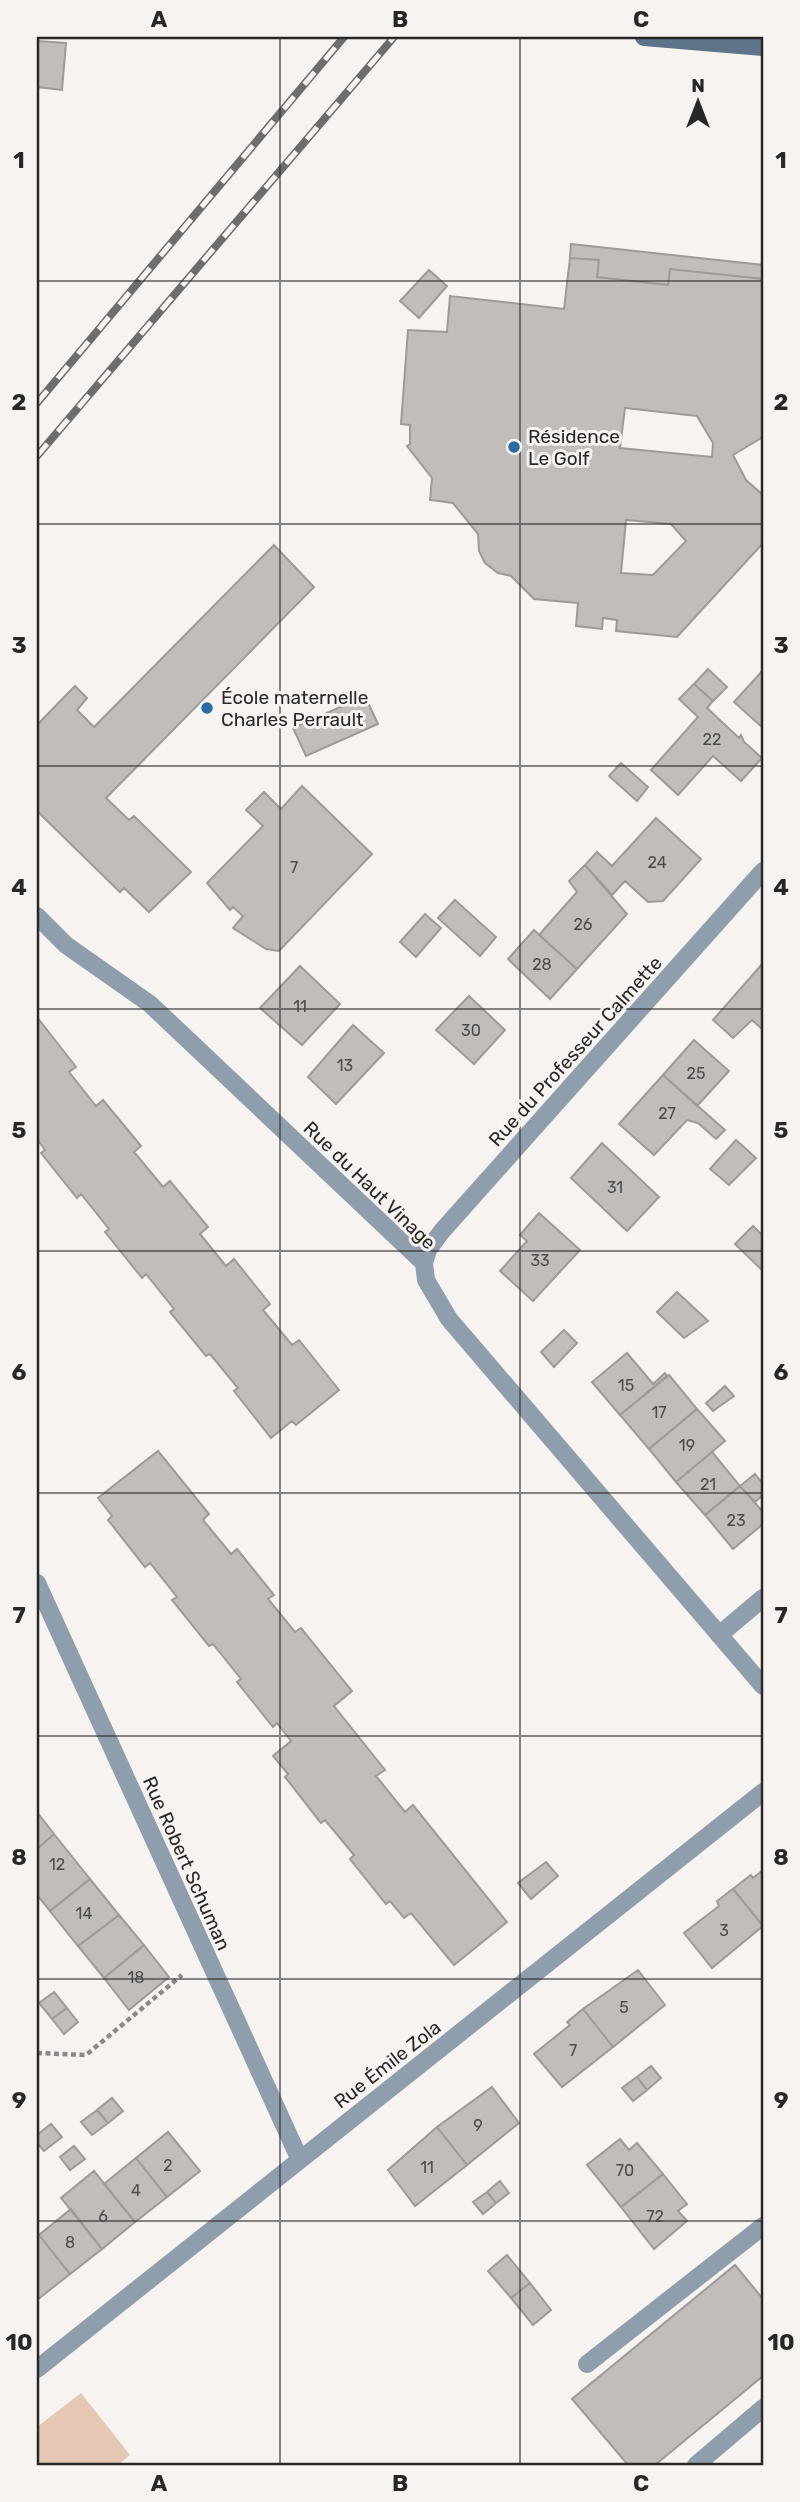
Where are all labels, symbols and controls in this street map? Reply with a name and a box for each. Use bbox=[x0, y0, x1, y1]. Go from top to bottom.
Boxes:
text: A bbox=[151, 5, 168, 33]
text: B bbox=[392, 5, 408, 33]
text: C bbox=[633, 5, 649, 33]
north arrow bbox=[664, 66, 734, 136]
text: N bbox=[691, 74, 705, 97]
text: 1 bbox=[13, 146, 25, 174]
text: 1 bbox=[775, 146, 787, 174]
text: 2 bbox=[12, 388, 26, 416]
text: 2 bbox=[774, 388, 788, 416]
place label: Résidence Le Golf bbox=[528, 425, 620, 470]
marker: Résidence Le Golf bbox=[506, 439, 522, 455]
text: 3 bbox=[11, 631, 27, 659]
text: 3 bbox=[773, 631, 789, 659]
place label: École maternelle Charles Perrault bbox=[221, 686, 368, 731]
marker: École maternelle Charles Perrault bbox=[199, 700, 215, 716]
house number: 22 bbox=[703, 730, 721, 749]
house number: 24 bbox=[647, 853, 667, 872]
house number: 7 bbox=[290, 858, 298, 877]
text: 4 bbox=[11, 873, 27, 901]
text: 4 bbox=[773, 873, 789, 901]
house number: 26 bbox=[573, 915, 593, 934]
street label: Rue du Professeur Calmette bbox=[484, 951, 667, 1151]
house number: 28 bbox=[532, 955, 552, 974]
house number: 11 bbox=[293, 997, 307, 1016]
house number: 30 bbox=[461, 1021, 481, 1040]
house number: 13 bbox=[337, 1056, 353, 1075]
house number: 25 bbox=[687, 1064, 705, 1083]
house number: 27 bbox=[658, 1104, 676, 1123]
text: 5 bbox=[12, 1116, 27, 1144]
street label: Rue du Haut Vinage bbox=[299, 1116, 440, 1254]
text: 5 bbox=[774, 1116, 789, 1144]
house number: 31 bbox=[607, 1178, 623, 1197]
house number: 33 bbox=[530, 1251, 550, 1270]
text: 6 bbox=[12, 1358, 27, 1386]
text: 6 bbox=[774, 1358, 789, 1386]
house number: 15 bbox=[618, 1376, 634, 1395]
house number: 17 bbox=[651, 1403, 667, 1422]
house number: 19 bbox=[679, 1436, 695, 1455]
house number: 21 bbox=[700, 1475, 716, 1494]
house number: 23 bbox=[726, 1511, 746, 1530]
text: 7 bbox=[12, 1601, 26, 1629]
text: 7 bbox=[774, 1601, 788, 1629]
street label: Rue Robert Schuman bbox=[138, 1773, 235, 1954]
text: 8 bbox=[11, 1843, 27, 1871]
text: 8 bbox=[773, 1843, 789, 1871]
house number: 12 bbox=[49, 1855, 65, 1874]
house number: 14 bbox=[76, 1904, 92, 1923]
house number: 3 bbox=[719, 1921, 729, 1940]
house number: 18 bbox=[127, 1968, 145, 1987]
house number: 5 bbox=[619, 1998, 629, 2017]
street label: Rue Émile Zola bbox=[329, 2016, 445, 2113]
house number: 7 bbox=[569, 2041, 577, 2060]
text: 9 bbox=[12, 2086, 26, 2114]
text: 9 bbox=[774, 2086, 788, 2114]
house number: 9 bbox=[473, 2116, 483, 2135]
house number: 2 bbox=[163, 2156, 173, 2175]
house number: 11 bbox=[420, 2158, 434, 2177]
house number: 70 bbox=[616, 2161, 634, 2180]
house number: 4 bbox=[131, 2181, 141, 2200]
house number: 6 bbox=[98, 2207, 108, 2226]
house number: 72 bbox=[646, 2207, 664, 2226]
house number: 8 bbox=[65, 2233, 75, 2252]
text: 10 bbox=[5, 2328, 33, 2356]
text: 10 bbox=[767, 2328, 795, 2356]
text: A bbox=[151, 2469, 168, 2497]
text: B bbox=[392, 2469, 408, 2497]
text: C bbox=[633, 2469, 649, 2497]

